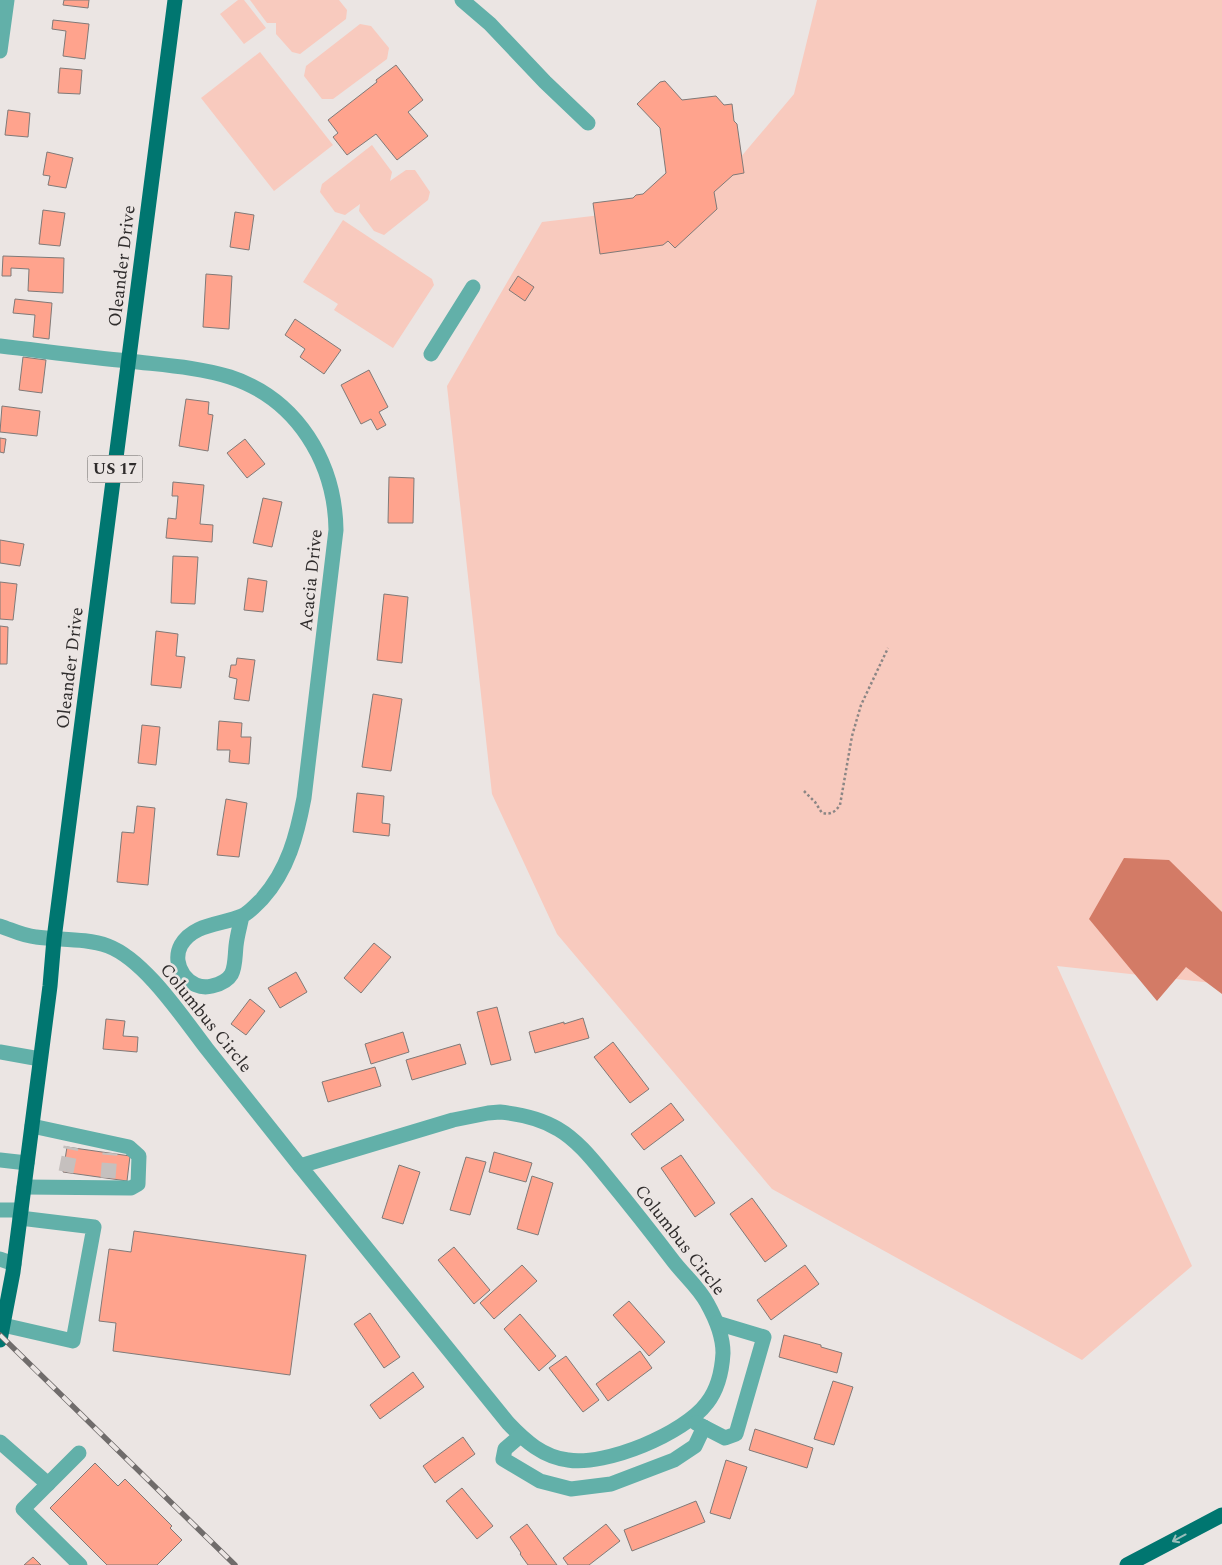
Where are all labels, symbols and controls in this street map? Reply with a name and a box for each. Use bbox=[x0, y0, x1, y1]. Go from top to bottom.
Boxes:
street label: Oleander Drive bbox=[101, 204, 143, 328]
road number: US 17 bbox=[88, 456, 142, 482]
street label: Acacia Drive bbox=[292, 528, 330, 632]
street label: Oleander Drive bbox=[49, 606, 91, 730]
street label: Columbus Circle bbox=[153, 957, 259, 1079]
street label: Columbus Circle bbox=[628, 1179, 732, 1301]
one-way arrow bbox=[1172, 1534, 1187, 1543]

